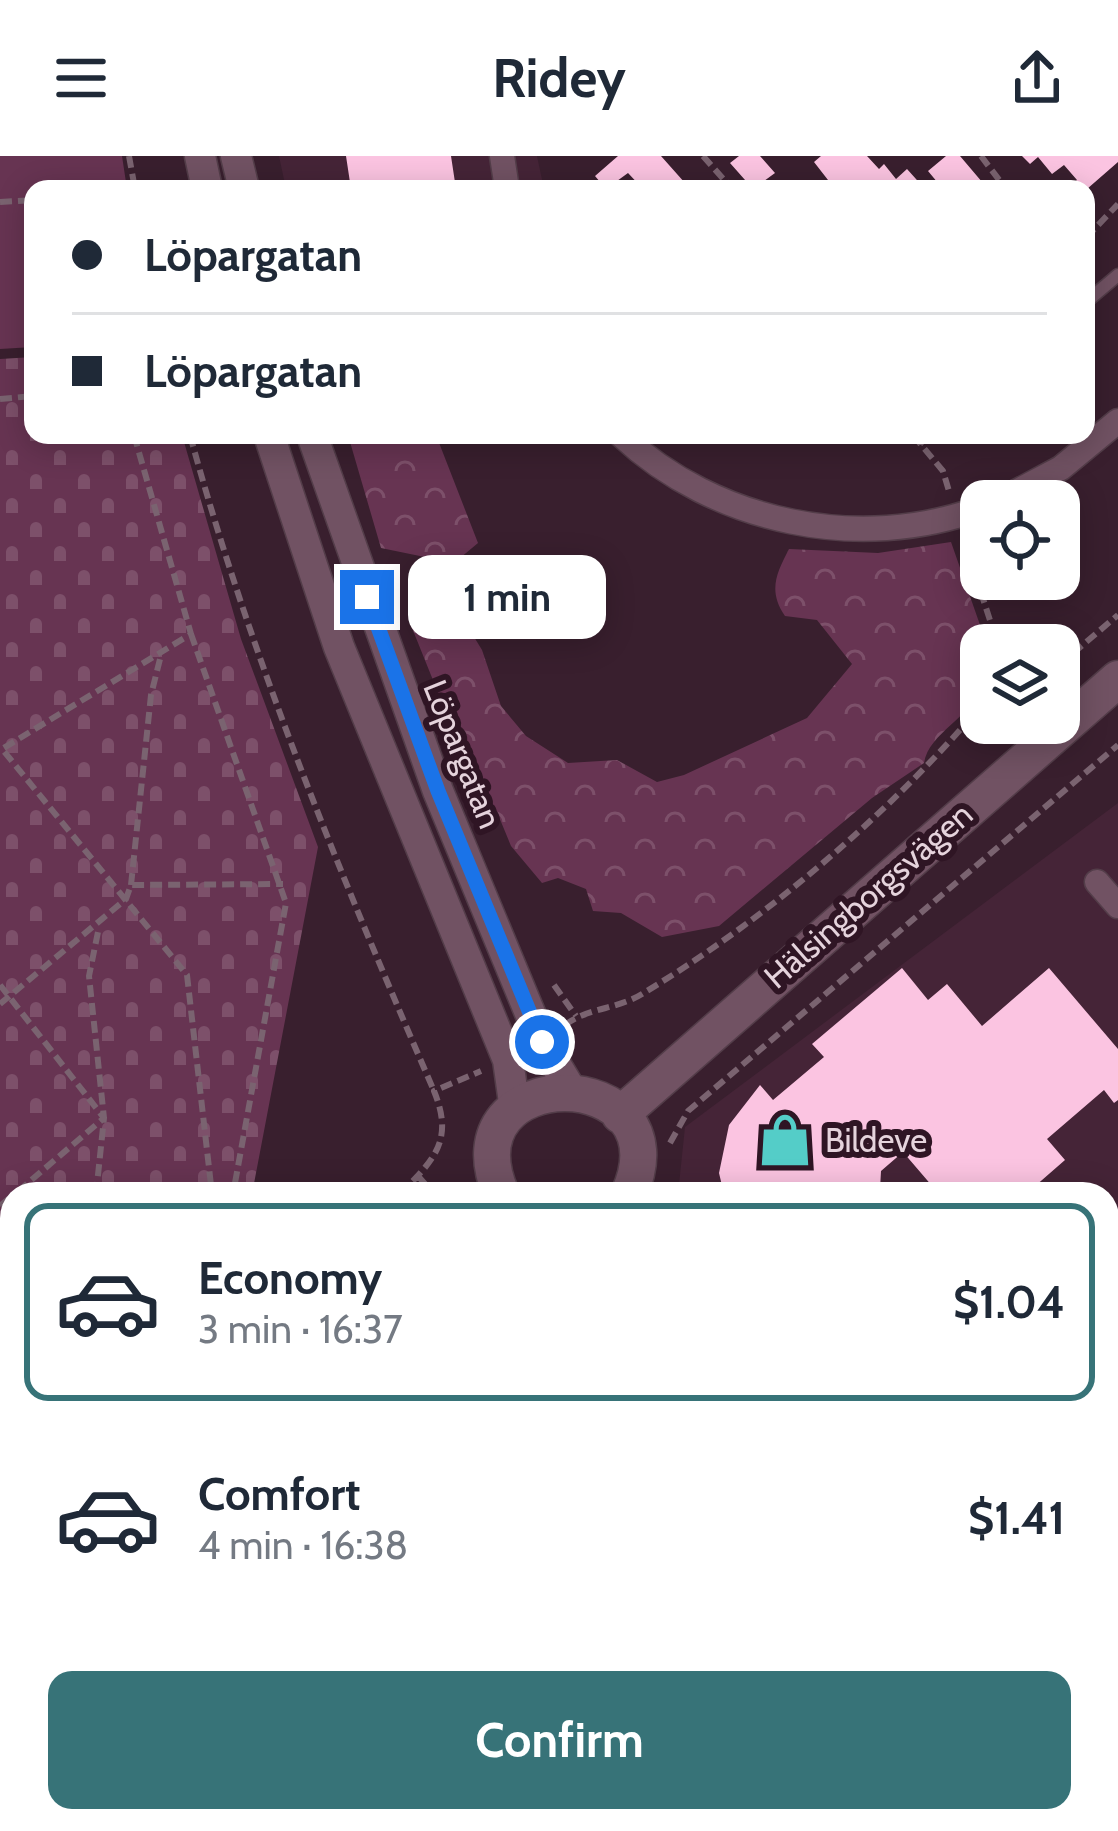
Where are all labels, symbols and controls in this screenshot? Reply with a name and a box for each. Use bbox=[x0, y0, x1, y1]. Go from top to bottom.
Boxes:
icon: menu bbox=[48, 45, 114, 111]
text: Ridey bbox=[492, 45, 626, 111]
icon: share bbox=[1004, 45, 1070, 111]
text: Löpargatan bbox=[144, 228, 362, 282]
text: Löpargatan bbox=[144, 344, 362, 398]
map controls bbox=[960, 480, 1080, 744]
button: locate bbox=[960, 480, 1080, 600]
callout: 1 min bbox=[409, 555, 607, 639]
route end bbox=[340, 570, 394, 624]
text: 1 min bbox=[463, 573, 551, 621]
button: layers bbox=[960, 624, 1080, 744]
street label: Löpargatan bbox=[415, 674, 511, 834]
street label: Hälsingborgsvägen bbox=[756, 794, 980, 996]
route start bbox=[515, 1015, 569, 1069]
shop icon: Bildeve bbox=[756, 1111, 814, 1169]
place label: Bildeve bbox=[825, 1120, 927, 1160]
icon: car bbox=[54, 1248, 162, 1356]
text: Economy bbox=[198, 1251, 382, 1305]
text: $1.04 bbox=[953, 1275, 1065, 1329]
text: 3 min · 16:37 bbox=[198, 1305, 403, 1353]
icon: car bbox=[54, 1464, 162, 1572]
text: Comfort bbox=[198, 1467, 361, 1521]
text: $1.41 bbox=[968, 1491, 1065, 1545]
text: 4 min · 16:38 bbox=[198, 1521, 408, 1569]
button: Confirm bbox=[48, 1671, 1071, 1809]

